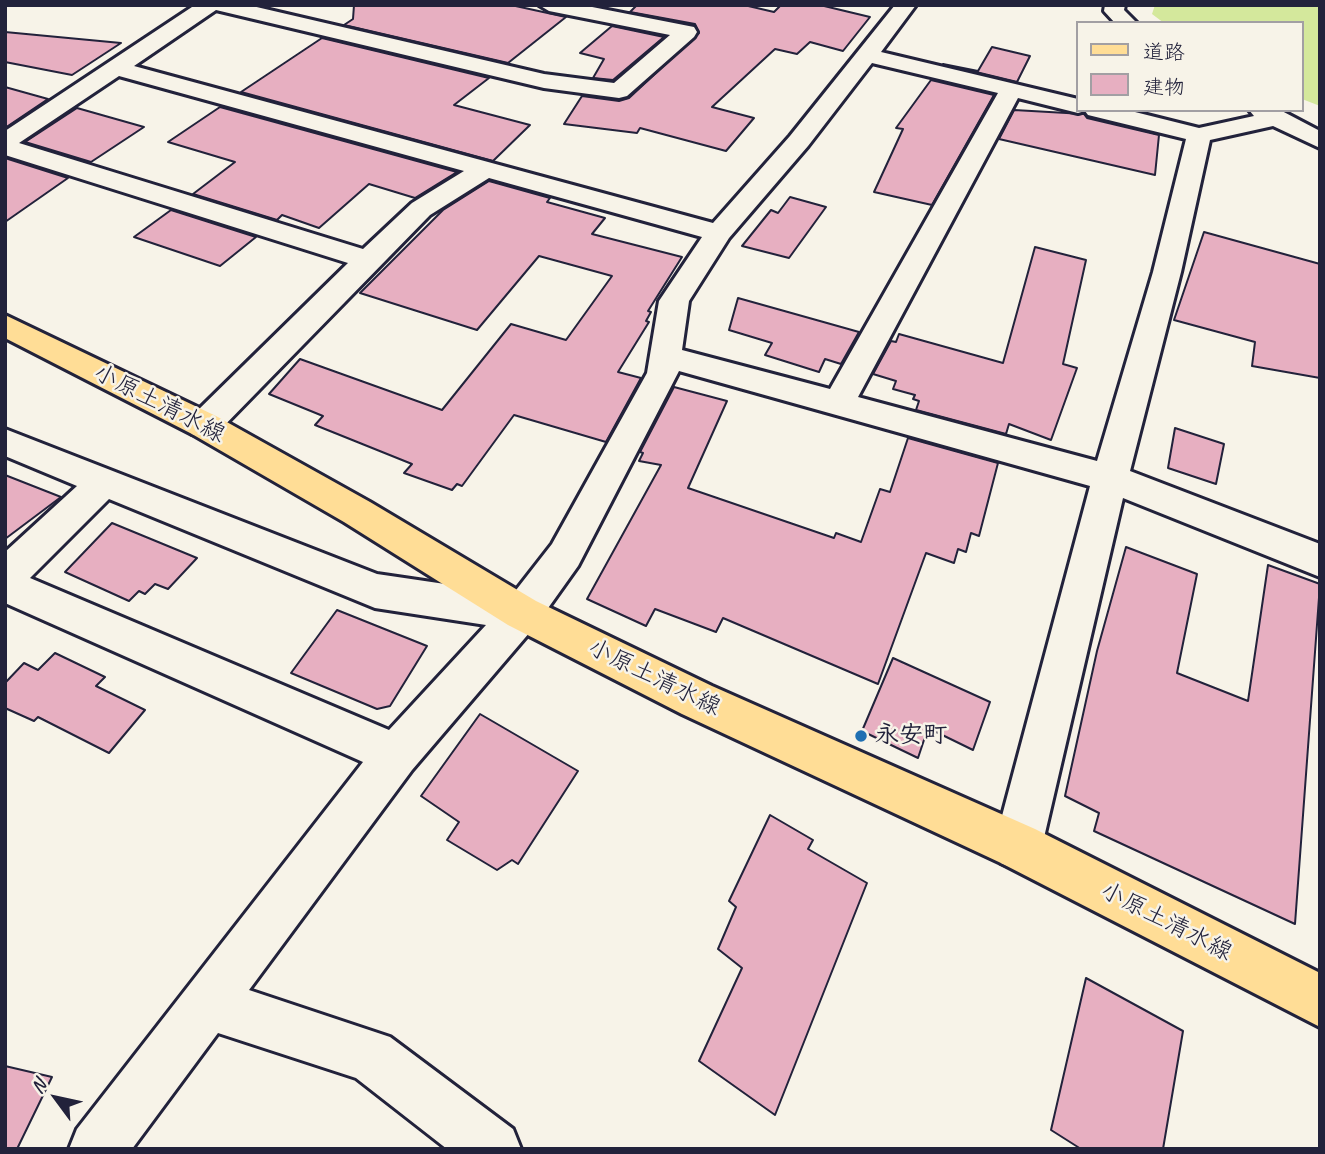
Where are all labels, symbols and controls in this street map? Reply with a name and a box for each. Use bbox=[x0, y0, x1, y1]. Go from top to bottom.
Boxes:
legend bbox=[1076, 21, 1304, 112]
text: 道路 bbox=[1143, 39, 1185, 65]
text: 建物 bbox=[1143, 74, 1185, 100]
street label: 小原土清水線 bbox=[88, 358, 230, 450]
street label: 小原土清水線 bbox=[583, 633, 725, 723]
place label: 永安町 bbox=[875, 722, 947, 750]
marker: 永安町 bbox=[853, 728, 869, 744]
street label: 小原土清水線 bbox=[1095, 876, 1237, 968]
north arrow bbox=[21, 1063, 91, 1133]
text: N bbox=[25, 1075, 52, 1098]

